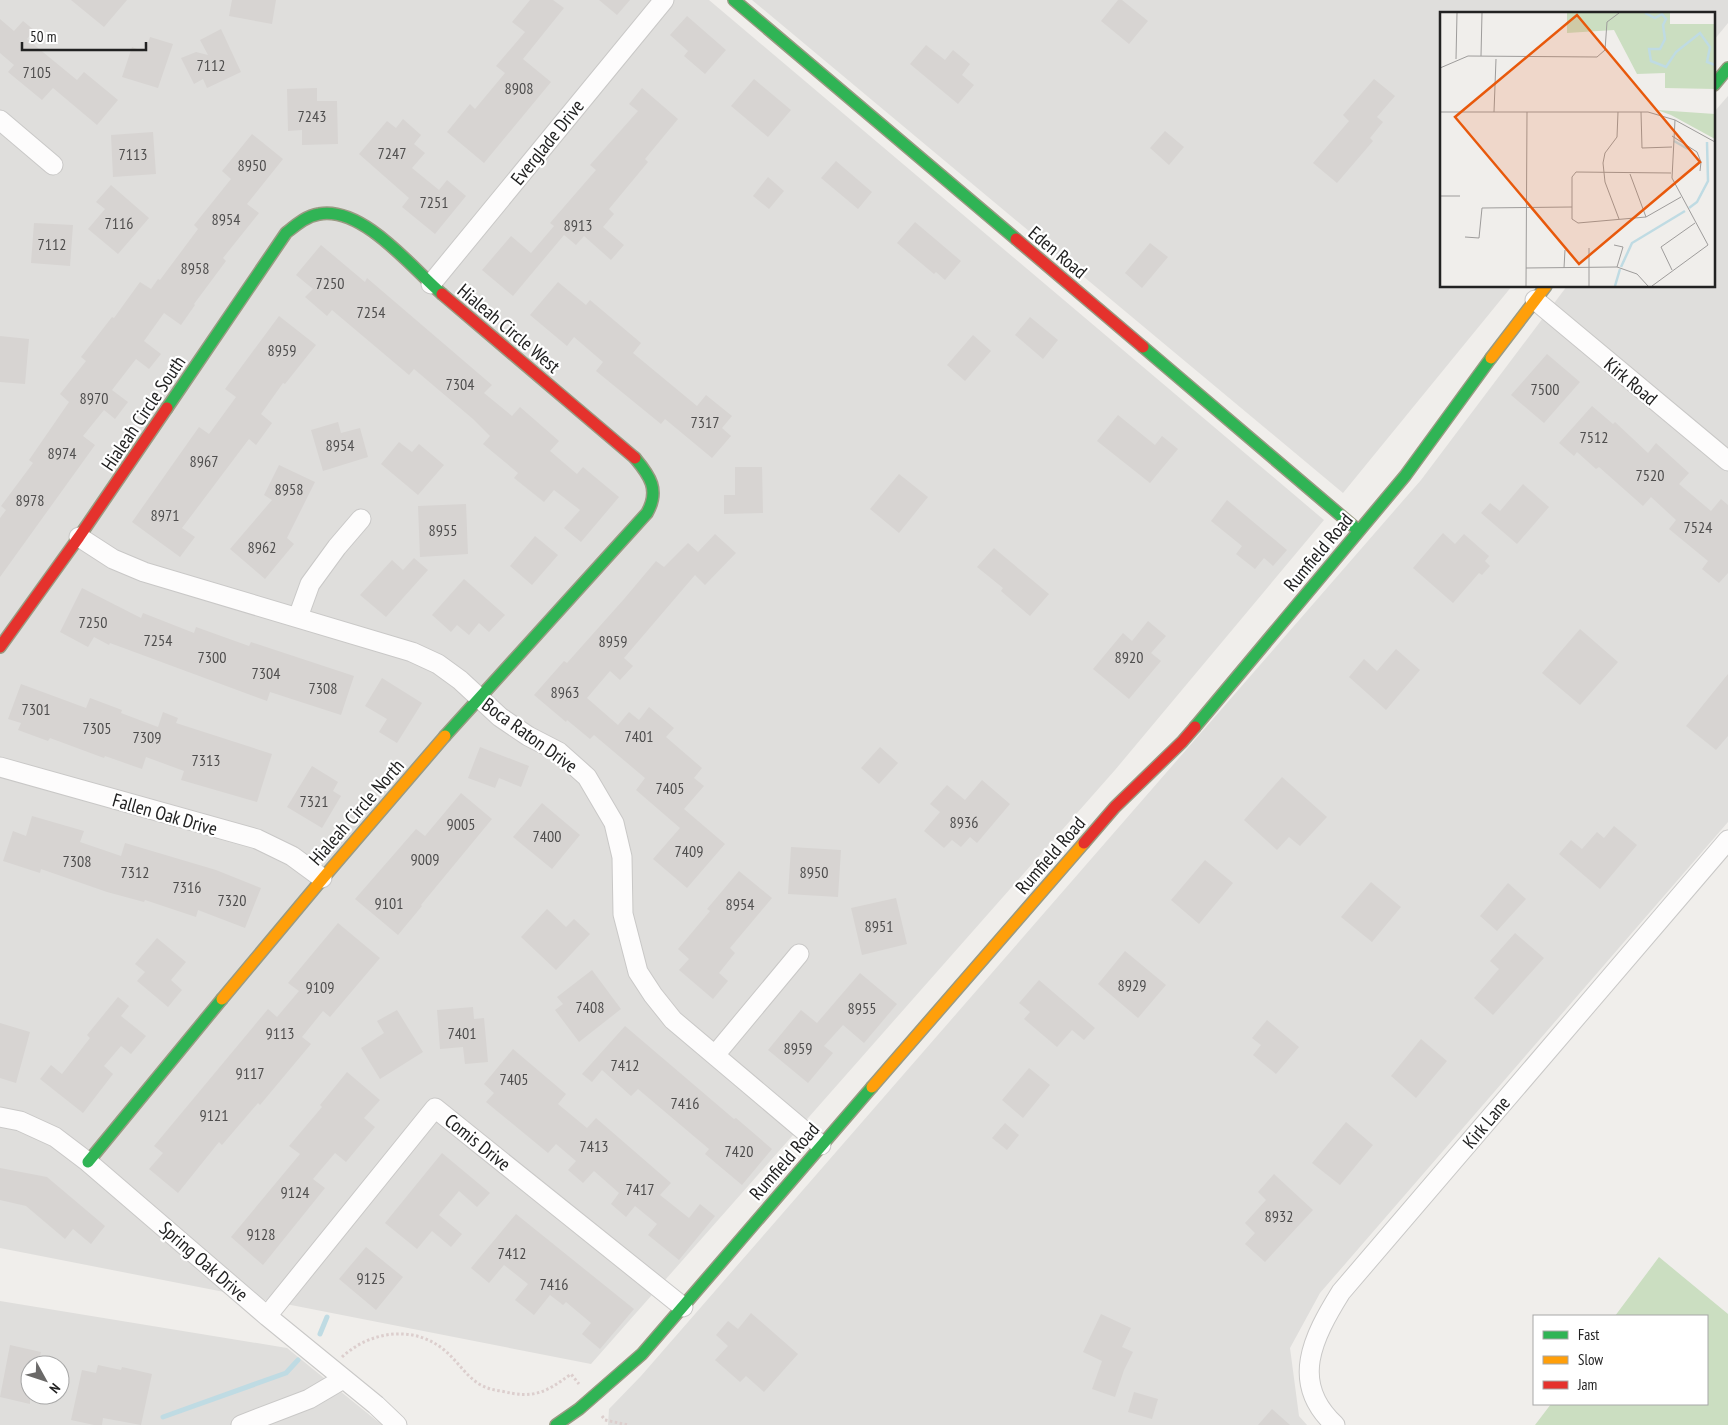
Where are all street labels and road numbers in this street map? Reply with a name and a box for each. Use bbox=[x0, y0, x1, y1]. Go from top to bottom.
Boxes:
street label: Everglade Drive bbox=[505, 94, 589, 190]
street label: Eden Road bbox=[1024, 221, 1092, 283]
street label: Hialeah Circle West bbox=[453, 278, 566, 378]
street label: Hialeah Circle South bbox=[96, 351, 190, 475]
street label: Kirk Road bbox=[1600, 352, 1662, 410]
street label: Rumfield Road bbox=[1278, 508, 1358, 596]
street label: Boca Raton Drive bbox=[477, 692, 583, 778]
street label: Hialeah Circle North bbox=[303, 754, 409, 870]
street label: Fallen Oak Drive bbox=[110, 788, 220, 840]
street label: Rumfield Road bbox=[1010, 811, 1090, 899]
street label: Kirk Lane bbox=[1457, 1091, 1515, 1153]
street label: Comis Drive bbox=[440, 1108, 516, 1176]
street label: Rumfield Road bbox=[744, 1117, 824, 1205]
street label: Spring Oak Drive bbox=[155, 1216, 253, 1306]

